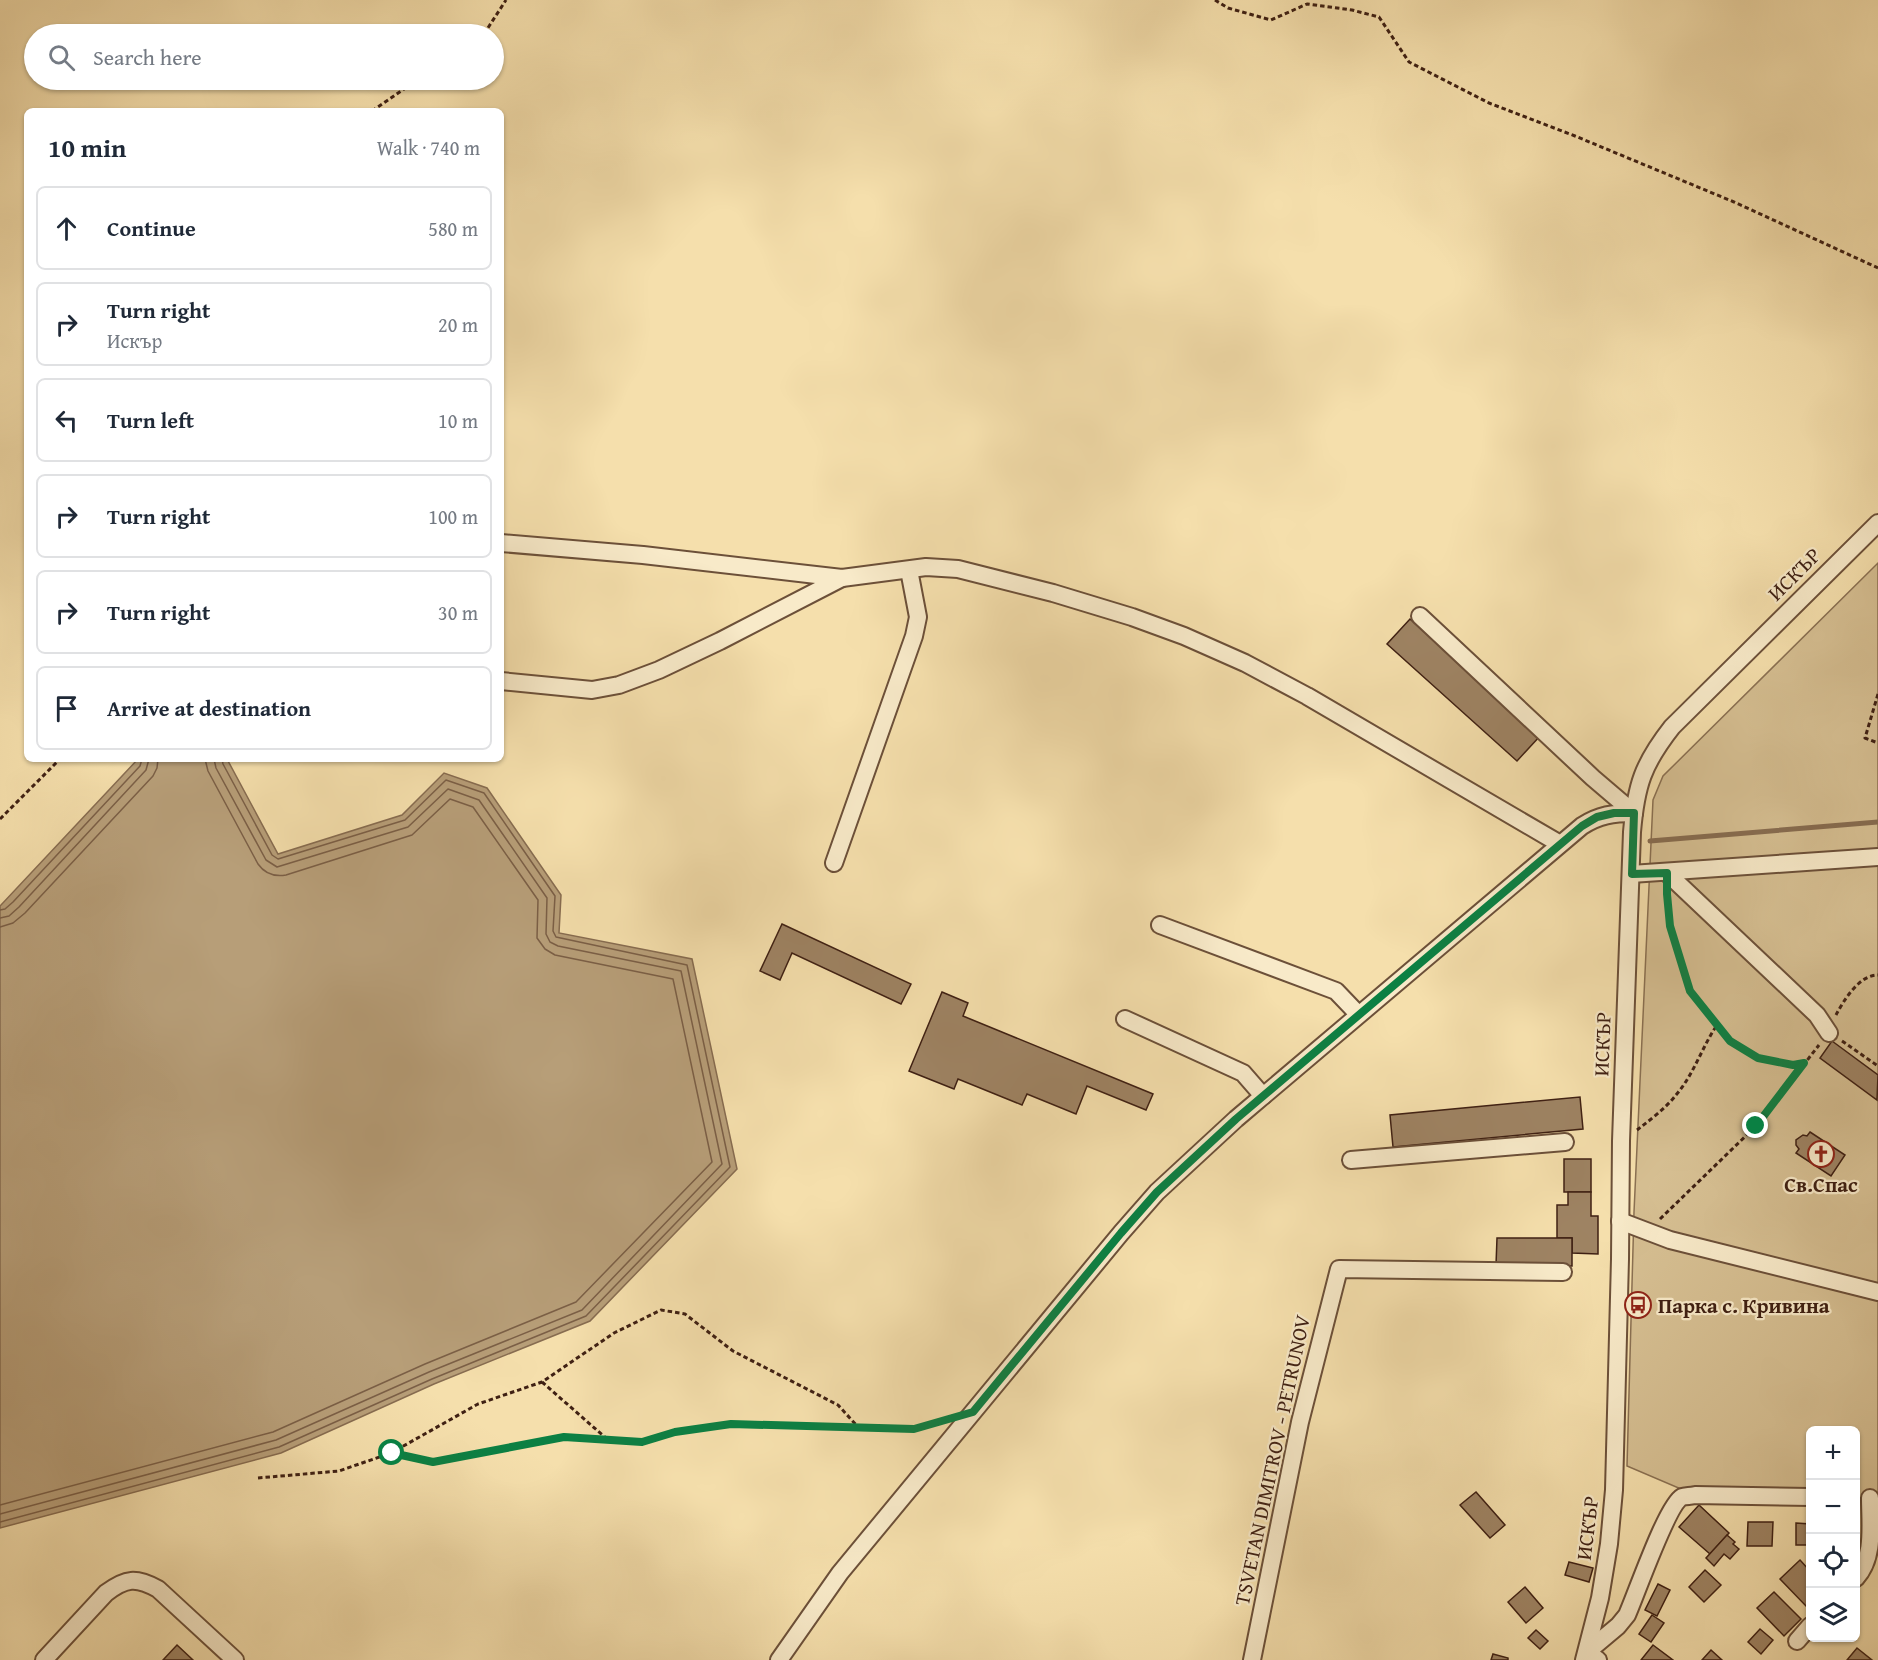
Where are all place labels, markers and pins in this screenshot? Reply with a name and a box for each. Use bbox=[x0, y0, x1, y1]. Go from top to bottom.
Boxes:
church icon: Св.Спас bbox=[1806, 1139, 1836, 1169]
place label: Св.Спас bbox=[1784, 1169, 1858, 1200]
bus stop icon: Парка с. Кривина bbox=[1623, 1290, 1653, 1320]
place label: Парка с. Кривина bbox=[1658, 1290, 1830, 1321]

